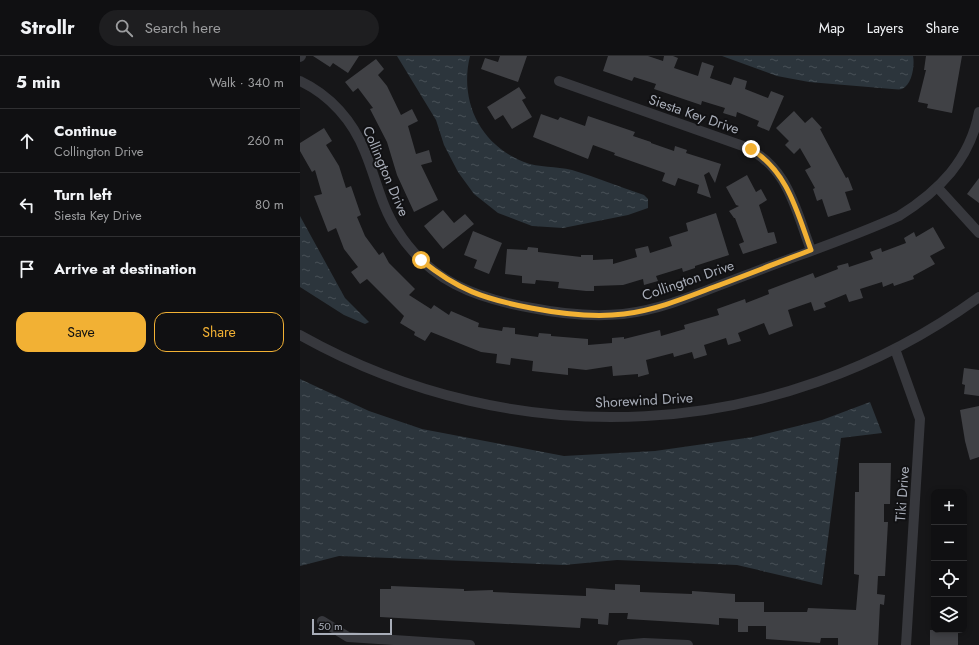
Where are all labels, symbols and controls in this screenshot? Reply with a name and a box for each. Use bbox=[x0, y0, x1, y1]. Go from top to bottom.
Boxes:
search box bbox=[99, 10, 379, 46]
text: Strollr bbox=[20, 14, 75, 41]
icon: search bbox=[113, 17, 135, 39]
text: Search here bbox=[145, 17, 221, 39]
text: Map bbox=[819, 18, 845, 38]
text: Layers bbox=[867, 18, 903, 38]
text: Share bbox=[925, 18, 959, 38]
text: 5 min bbox=[16, 70, 60, 94]
text: Walk · 340 m bbox=[209, 73, 284, 92]
street label: Siesta Key Drive bbox=[646, 89, 742, 139]
text: Continue bbox=[54, 120, 117, 142]
street label: Collington Drive bbox=[358, 123, 414, 219]
icon: ahead bbox=[16, 130, 38, 152]
text: 260 m bbox=[247, 131, 284, 150]
route end bbox=[742, 140, 760, 158]
text: Collington Drive bbox=[54, 142, 143, 161]
text: Turn left bbox=[54, 184, 112, 206]
icon: left bbox=[16, 194, 38, 216]
text: 80 m bbox=[255, 195, 284, 214]
text: Siesta Key Drive bbox=[54, 206, 142, 225]
route start bbox=[412, 251, 430, 269]
street label: Collington Drive bbox=[639, 255, 737, 305]
icon: arrive bbox=[16, 258, 38, 280]
text: Arrive at destination bbox=[54, 258, 196, 280]
button: Save bbox=[16, 312, 146, 352]
button: Share bbox=[154, 312, 284, 352]
street label: Shorewind Drive bbox=[595, 387, 693, 413]
street label: Tiki Drive bbox=[890, 466, 914, 522]
map controls bbox=[931, 489, 967, 633]
button: + bbox=[931, 489, 967, 525]
button: − bbox=[931, 525, 967, 561]
button: locate bbox=[931, 561, 967, 597]
button: layers bbox=[931, 597, 967, 633]
scale bar bbox=[312, 617, 392, 636]
text: 50 m bbox=[318, 618, 343, 634]

